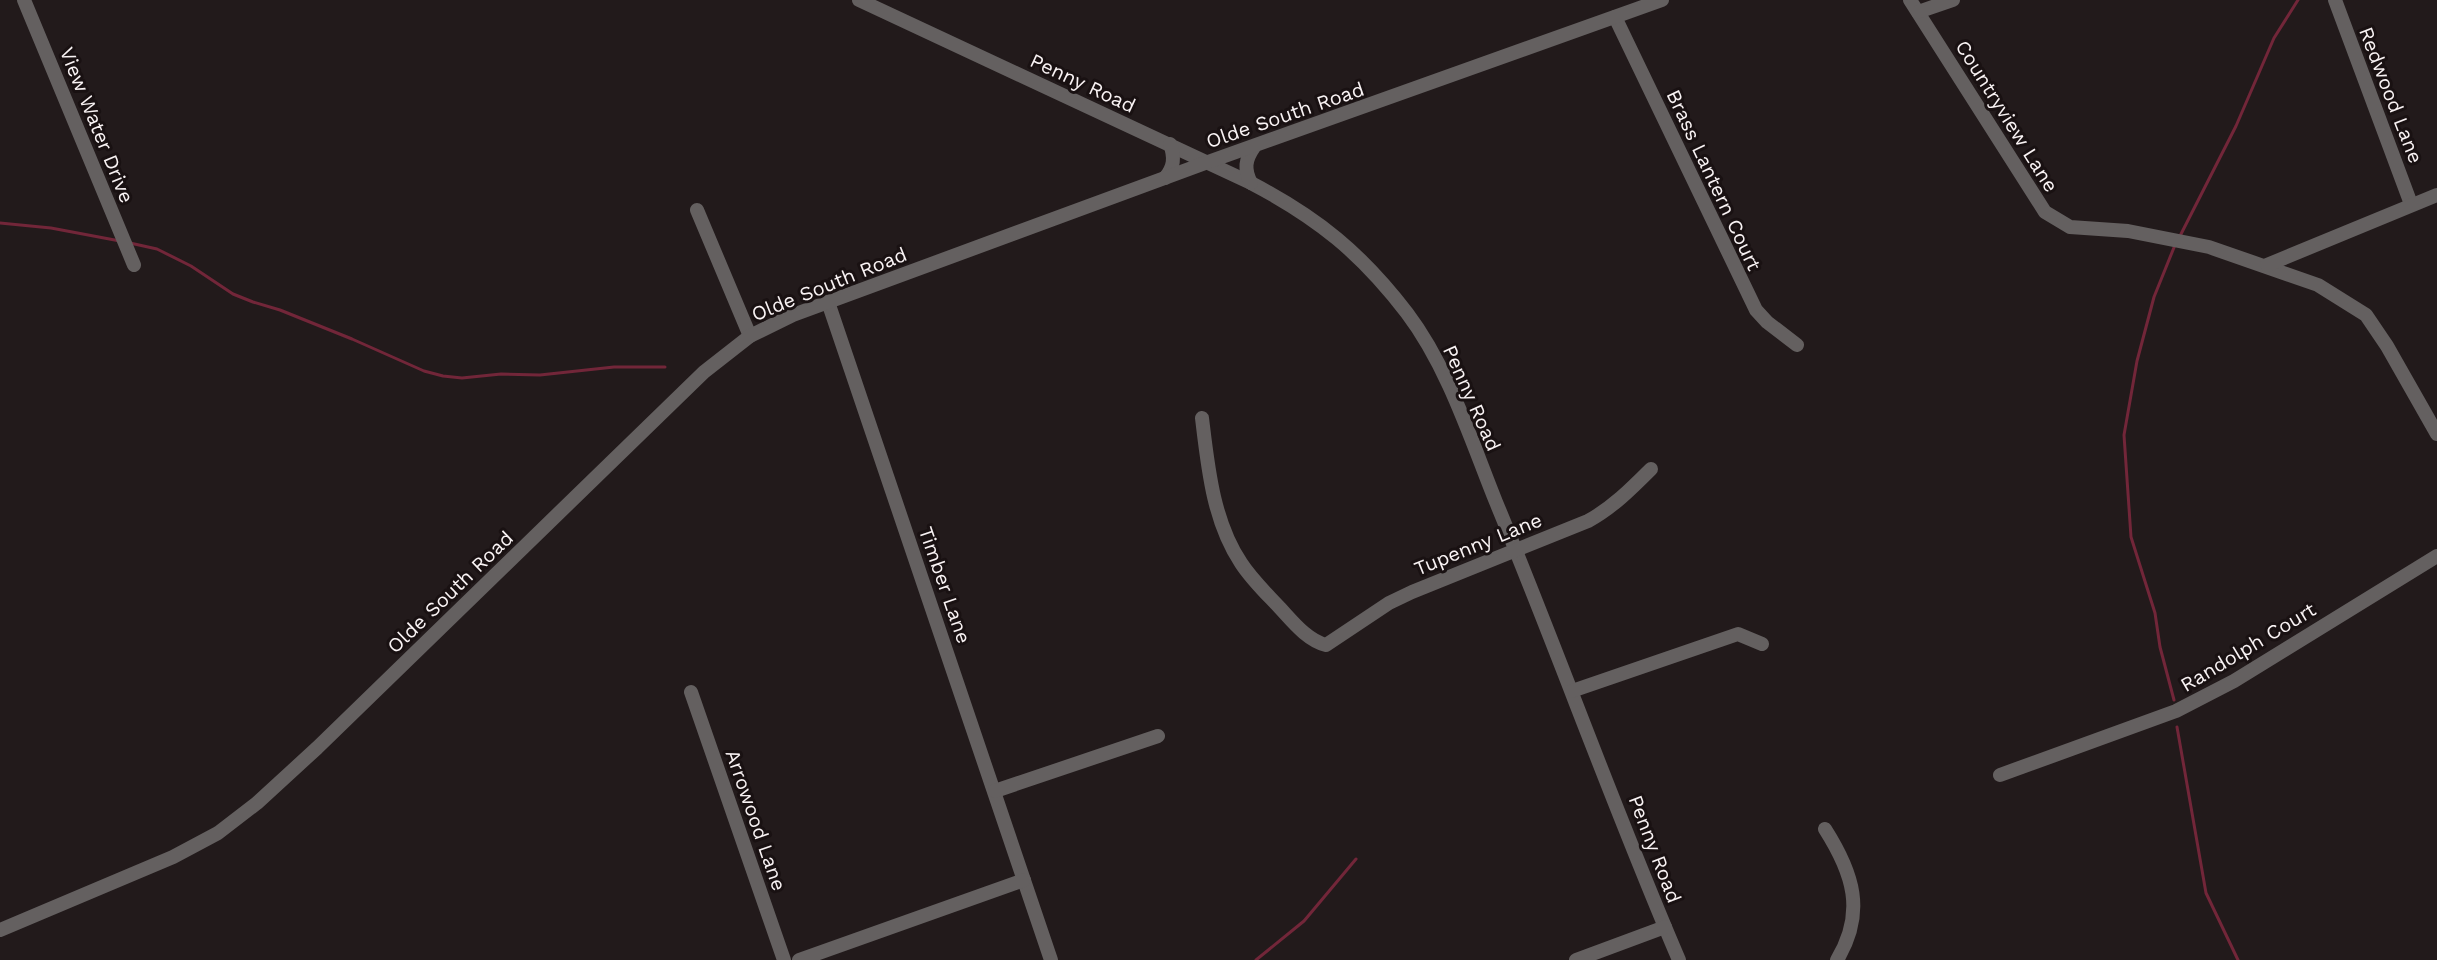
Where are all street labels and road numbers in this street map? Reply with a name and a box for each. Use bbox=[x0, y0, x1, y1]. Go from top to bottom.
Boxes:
street label: Redwood Lane bbox=[2354, 23, 2428, 167]
street label: Countryview Lane bbox=[1951, 36, 2063, 196]
street label: View Water Drive bbox=[55, 44, 139, 206]
street label: Penny Road bbox=[1026, 48, 1140, 118]
street label: Olde South Road bbox=[1203, 77, 1367, 153]
street label: Brass Lantern Court bbox=[1662, 86, 1767, 275]
street label: Olde South Road bbox=[748, 242, 910, 326]
street label: Penny Road bbox=[1438, 341, 1506, 455]
street label: Tupenny Lane bbox=[1411, 507, 1545, 581]
street label: Timber Lane bbox=[914, 523, 976, 647]
street label: Olde South Road bbox=[382, 526, 518, 658]
street label: Randolph Court bbox=[2176, 597, 2320, 697]
street label: Arrowood Lane bbox=[721, 746, 791, 894]
street label: Penny Road bbox=[1623, 792, 1687, 906]

